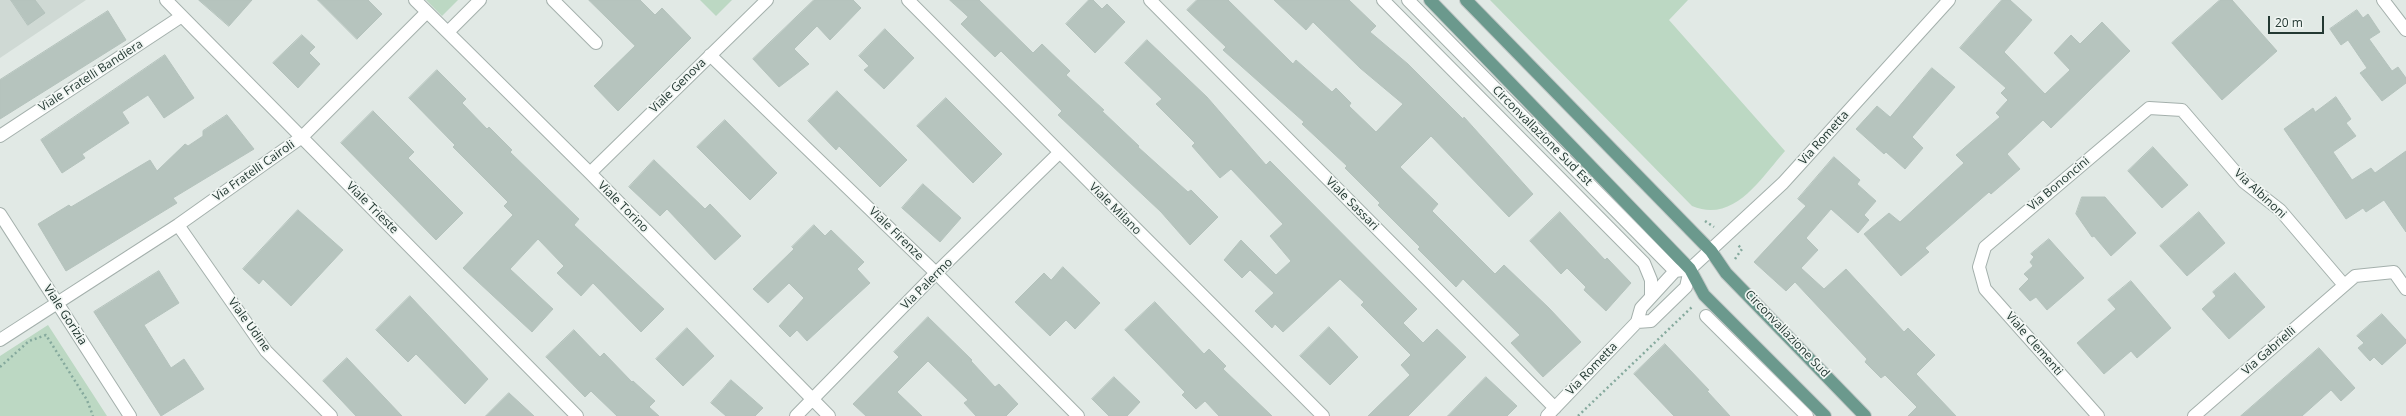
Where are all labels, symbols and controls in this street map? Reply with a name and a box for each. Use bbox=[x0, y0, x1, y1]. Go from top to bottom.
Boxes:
scale bar bbox=[2270, 8, 2326, 34]
text: 20 m bbox=[2275, 14, 2303, 31]
street label: Viale Fratelli Bandiera bbox=[36, 37, 146, 115]
street label: Viale Genova bbox=[647, 56, 709, 116]
street label: Circonvallazione Sud Est bbox=[1489, 83, 1595, 189]
street label: Via Rometta bbox=[1796, 108, 1852, 168]
street label: Via Fratelli Cairoli bbox=[210, 137, 298, 205]
street label: Via Bononcini bbox=[2025, 154, 2093, 214]
street label: Via Albinoni bbox=[2231, 166, 2289, 222]
street label: Viale Sassari bbox=[1323, 175, 1381, 233]
street label: Viale Trieste bbox=[343, 179, 401, 237]
street label: Viale Torino bbox=[595, 179, 651, 235]
street label: Viale Milano bbox=[1086, 180, 1144, 238]
street label: Viale Firenze bbox=[866, 204, 926, 264]
street label: Via Palermo bbox=[898, 255, 956, 313]
street label: Viale Gorizia bbox=[40, 282, 90, 348]
street label: Circonvallazione Sud bbox=[1742, 287, 1832, 381]
street label: Viale Udine bbox=[225, 295, 273, 355]
street label: Viale Clementi bbox=[2002, 309, 2066, 379]
street label: Via Gabrielli bbox=[2239, 324, 2299, 378]
street label: Via Rometta bbox=[1563, 340, 1621, 398]

